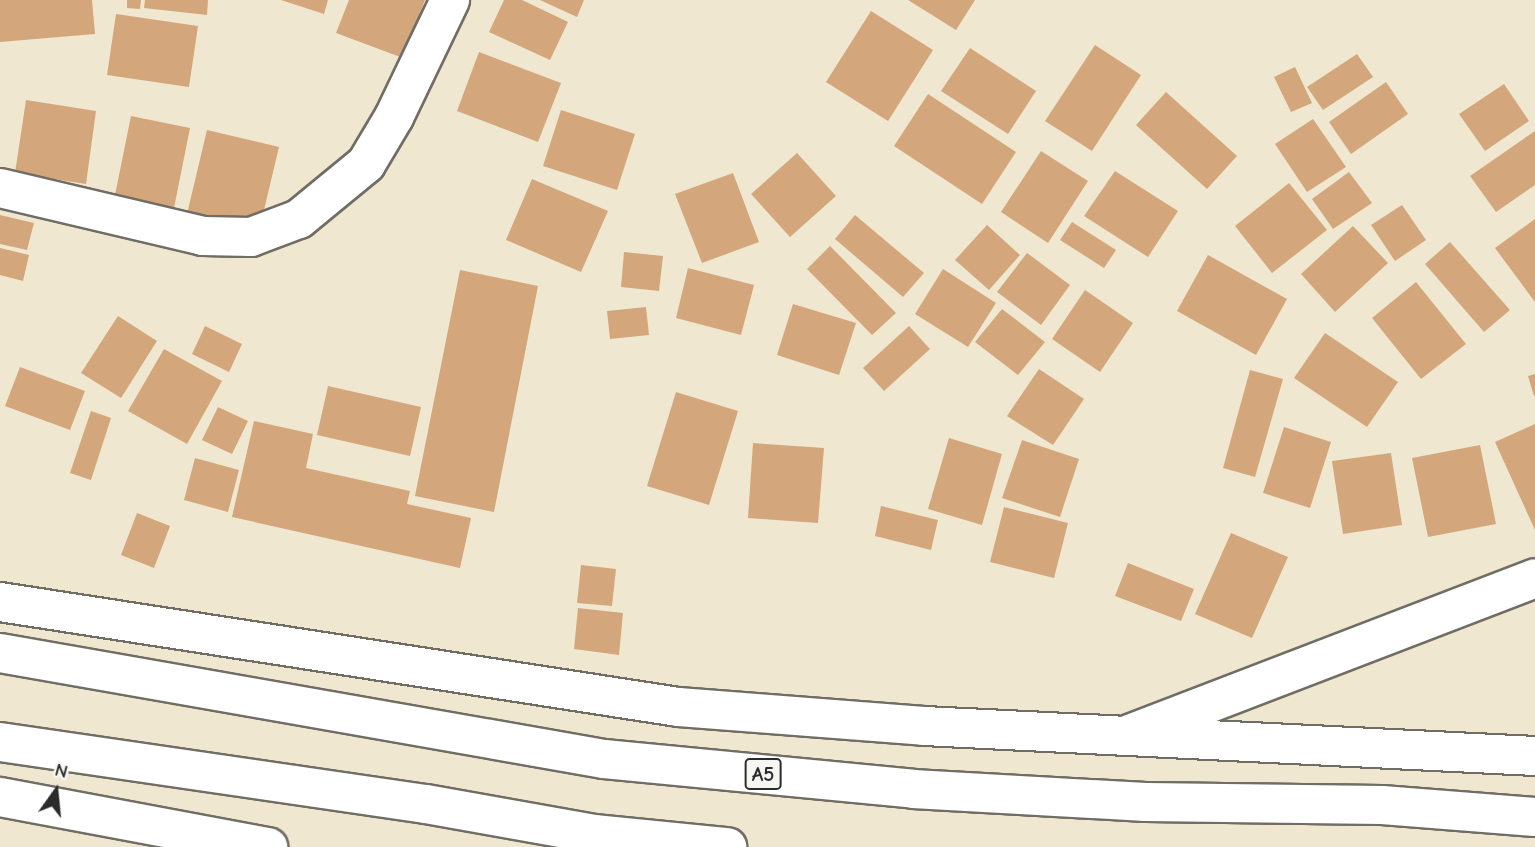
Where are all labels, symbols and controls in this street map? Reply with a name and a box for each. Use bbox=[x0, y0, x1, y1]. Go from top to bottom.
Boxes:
north arrow bbox=[21, 756, 91, 826]
road number: A5 bbox=[744, 756, 782, 792]
text: N bbox=[53, 758, 70, 783]

